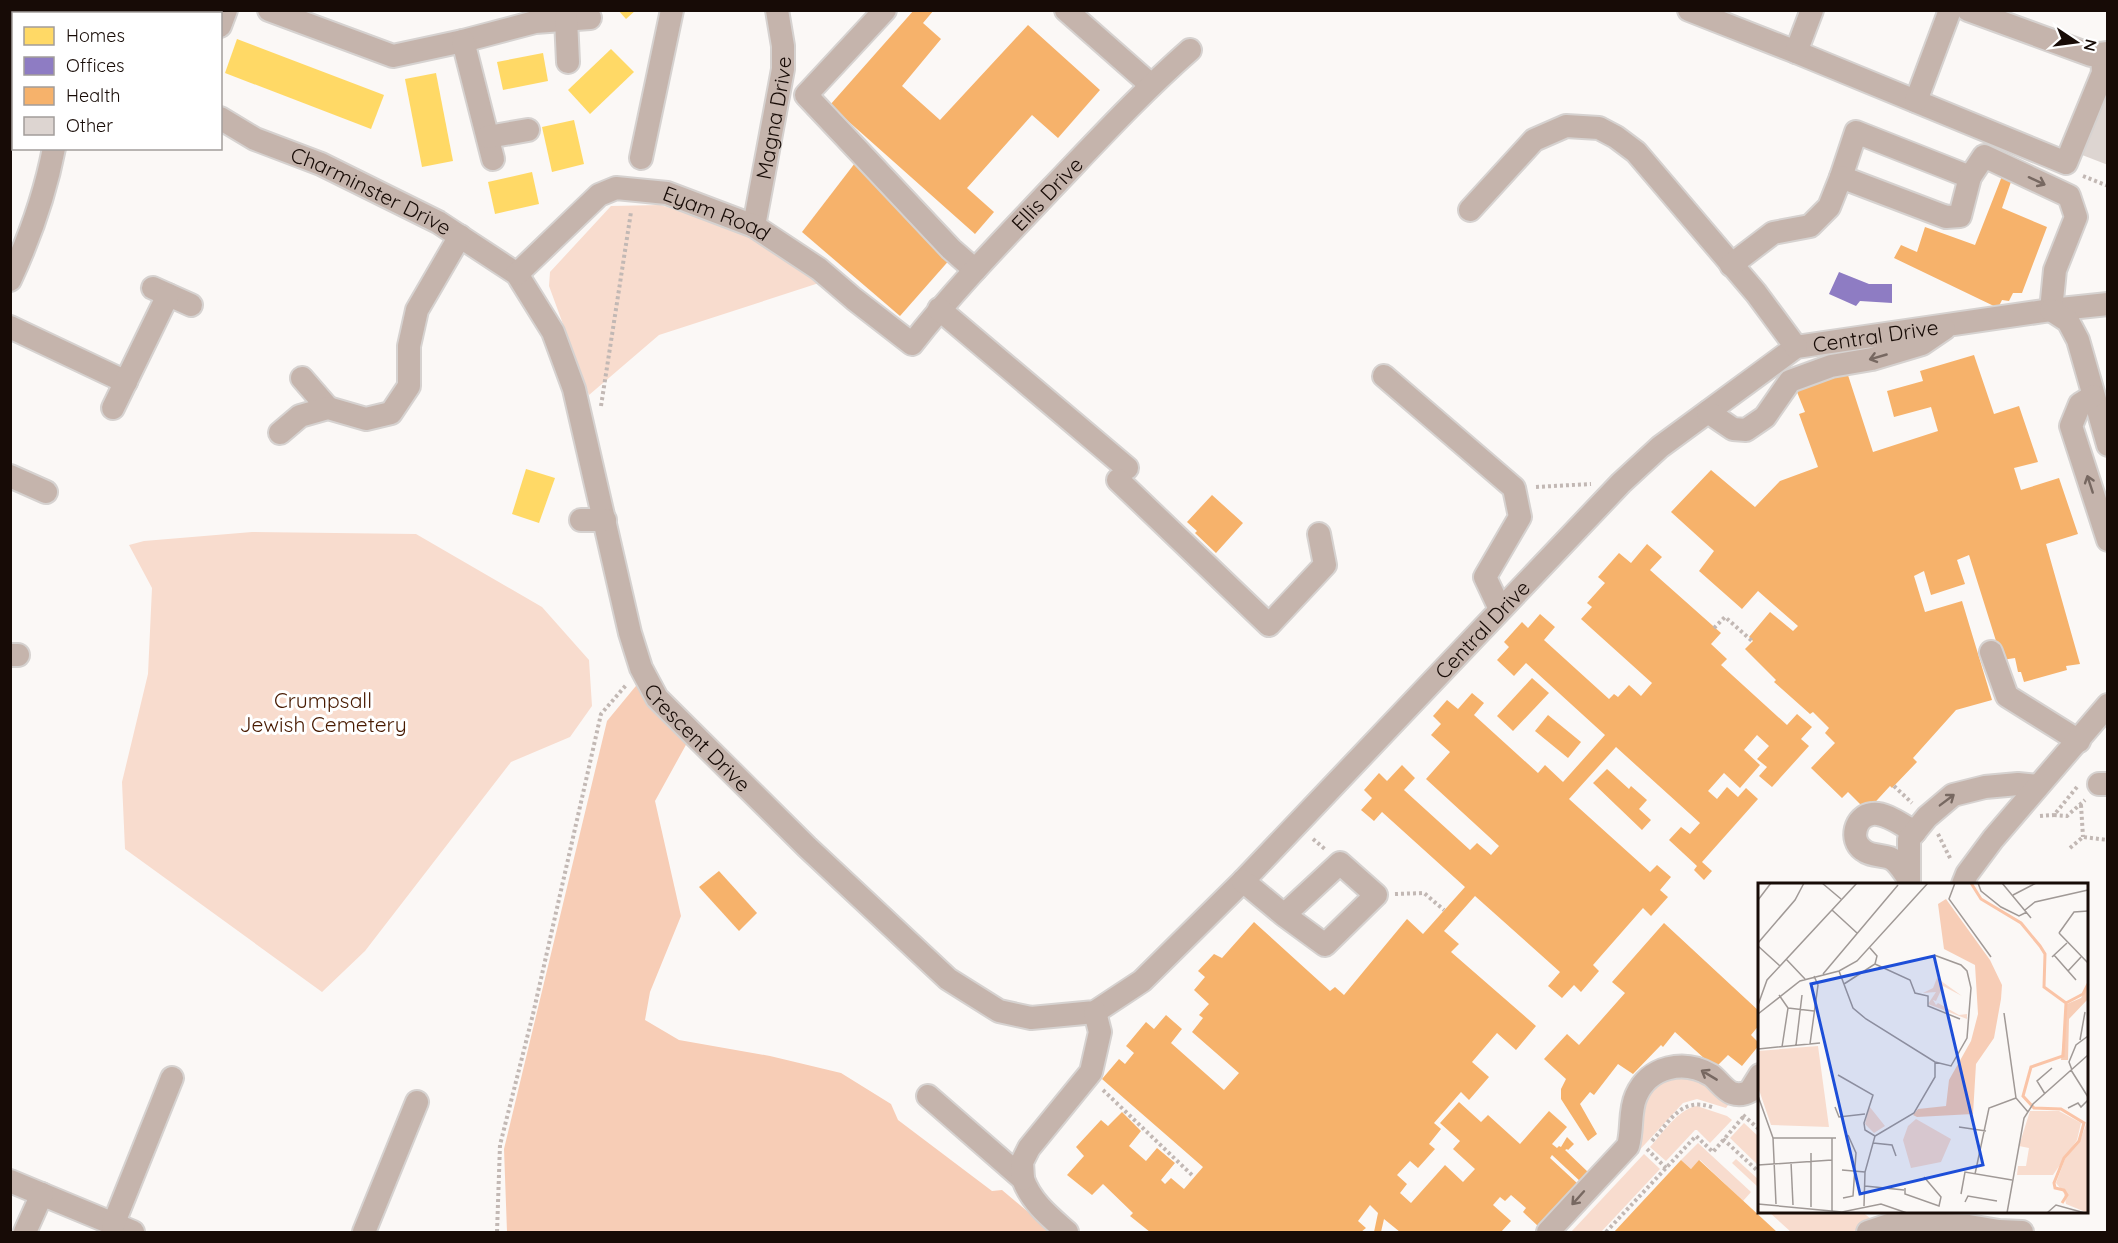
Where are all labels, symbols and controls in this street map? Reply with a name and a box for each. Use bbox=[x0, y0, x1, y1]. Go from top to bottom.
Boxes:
legend bbox=[12, 12, 222, 150]
north arrow bbox=[2046, 12, 2106, 72]
text: Homes bbox=[66, 24, 125, 47]
text: N bbox=[2080, 37, 2102, 53]
text: Offices bbox=[66, 54, 125, 77]
street label: Magna Drive bbox=[750, 56, 796, 181]
text: Health bbox=[66, 84, 121, 107]
text: Other bbox=[66, 114, 113, 137]
street label: Charminster Drive bbox=[287, 141, 457, 240]
street label: Ellis Drive bbox=[1006, 151, 1088, 236]
one-way arrow bbox=[2027, 176, 2045, 187]
street label: Eyam Road bbox=[659, 180, 775, 246]
street label: Central Drive bbox=[1811, 314, 1940, 357]
one-way arrow bbox=[1869, 352, 1888, 363]
one-way arrow bbox=[2084, 475, 2095, 494]
street label: Central Drive bbox=[1429, 574, 1535, 684]
street label: Crescent Drive bbox=[639, 679, 756, 797]
park label: Crumpsall Jewish Cemetery bbox=[239, 687, 407, 737]
one-way arrow bbox=[1939, 794, 1955, 807]
inset map bbox=[1758, 883, 2088, 1213]
one-way arrow bbox=[1701, 1069, 1718, 1081]
one-way arrow bbox=[1571, 1190, 1585, 1205]

